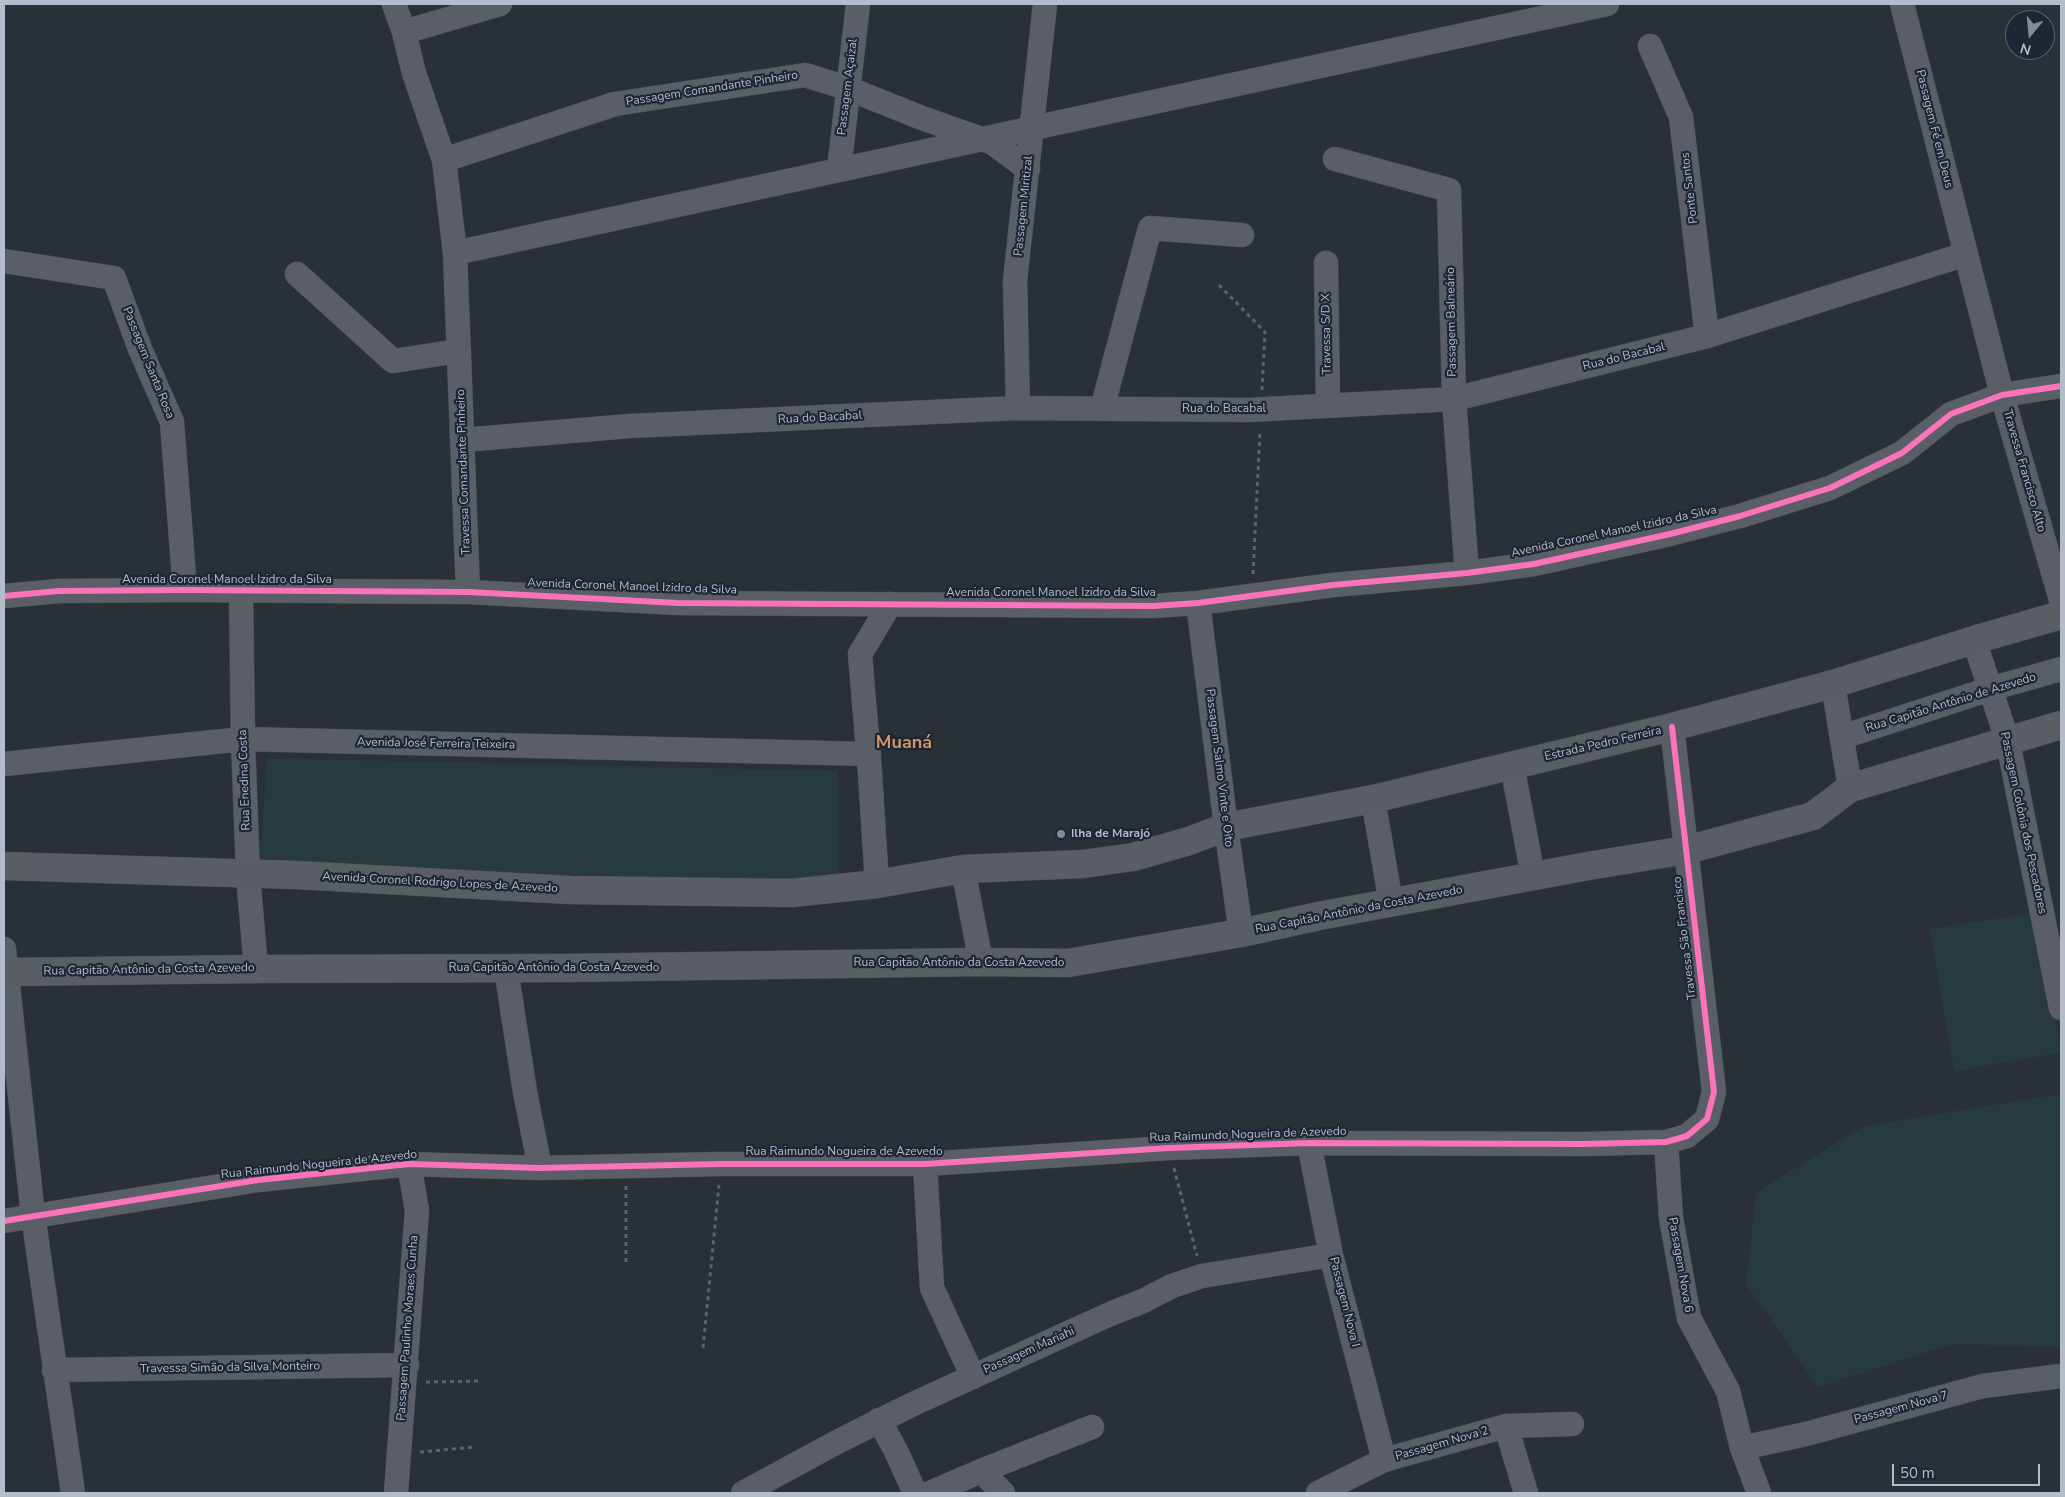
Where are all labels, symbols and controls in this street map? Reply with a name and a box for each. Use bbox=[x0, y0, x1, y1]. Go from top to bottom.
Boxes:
north arrow bbox=[2005, 10, 2055, 60]
street label: Passagem Açaizal bbox=[835, 38, 861, 136]
text: N bbox=[2018, 38, 2034, 59]
street label: Passagem Comandante Pinheiro bbox=[625, 68, 799, 110]
street label: Passagem Fé em Deus bbox=[1912, 68, 1956, 190]
street label: Ponte Santos bbox=[1678, 152, 1702, 224]
street label: Passagem Miritizal bbox=[1012, 155, 1036, 257]
street label: Passagem Balneário bbox=[1444, 267, 1460, 377]
street label: Travessa S/D X bbox=[1319, 293, 1335, 375]
street label: Passagem Santa Rosa bbox=[119, 305, 177, 421]
street label: Rua do Bacabal bbox=[1581, 340, 1667, 374]
street label: Travessa Comandante Pinheiro bbox=[454, 389, 474, 555]
street label: Rua do Bacabal bbox=[1182, 402, 1266, 416]
street label: Travessa Francisco Alto bbox=[2000, 408, 2048, 534]
street label: Rua do Bacabal bbox=[778, 409, 862, 427]
street label: Avenida Coronel Manoel Izidro da Silva bbox=[1510, 503, 1718, 561]
street label: Avenida Coronel Manoel Izidro da Silva bbox=[122, 573, 332, 587]
street label: Avenida Coronel Manoel Izidro da Silva bbox=[527, 576, 737, 598]
street label: Avenida Coronel Manoel Izidro da Silva bbox=[946, 586, 1156, 600]
street label: Rua Capitão Antônio de Azevedo bbox=[1864, 670, 2038, 736]
street label: Passagem Salmo Vinte e Oito bbox=[1202, 688, 1236, 848]
street label: Estrada Pedro Ferreira bbox=[1543, 724, 1663, 764]
street label: Rua Enedina Costa bbox=[236, 729, 254, 831]
street label: Passagem Colônia dos Pescadores bbox=[1997, 731, 2049, 915]
district label: Muaná bbox=[876, 733, 932, 755]
street label: Avenida José Ferreira Teixeira bbox=[357, 735, 515, 753]
place label: Ilha de Marajó bbox=[1071, 827, 1150, 841]
marker: Ilha de Marajó bbox=[1055, 828, 1067, 840]
street label: Avenida Coronel Rodrigo Lopes de Azevedo bbox=[322, 870, 558, 896]
street label: Travessa São Francisco bbox=[1670, 876, 1700, 1000]
street label: Rua Capitão Antônio da Costa Azevedo bbox=[1254, 883, 1464, 937]
street label: Rua Capitão Antônio da Costa Azevedo bbox=[853, 956, 1065, 970]
street label: Rua Capitão Antônio da Costa Azevedo bbox=[43, 961, 255, 979]
street label: Rua Capitão Antônio da Costa Azevedo bbox=[448, 961, 660, 975]
street label: Rua Raimundo Nogueira de Azevedo bbox=[1149, 1124, 1347, 1146]
street label: Rua Raimundo Nogueira de Azevedo bbox=[745, 1145, 943, 1159]
street label: Rua Raimundo Nogueira de Azevedo bbox=[220, 1148, 418, 1182]
street label: Passagem Nova 6 bbox=[1665, 1216, 1695, 1314]
street label: Passagem Paulinho Moraes Cunha bbox=[394, 1235, 422, 1421]
street label: Passagem Nova I bbox=[1326, 1255, 1362, 1349]
street label: Passagem Mariahi bbox=[981, 1324, 1077, 1378]
street label: Travessa Simão da Silva Monteiro bbox=[140, 1359, 320, 1377]
street label: Passagem Nova 7 bbox=[1853, 1389, 1949, 1427]
street label: Passagem Nova 2 bbox=[1394, 1424, 1490, 1464]
scale bar bbox=[1895, 1454, 2042, 1486]
text: 50 m bbox=[1900, 1463, 1935, 1483]

